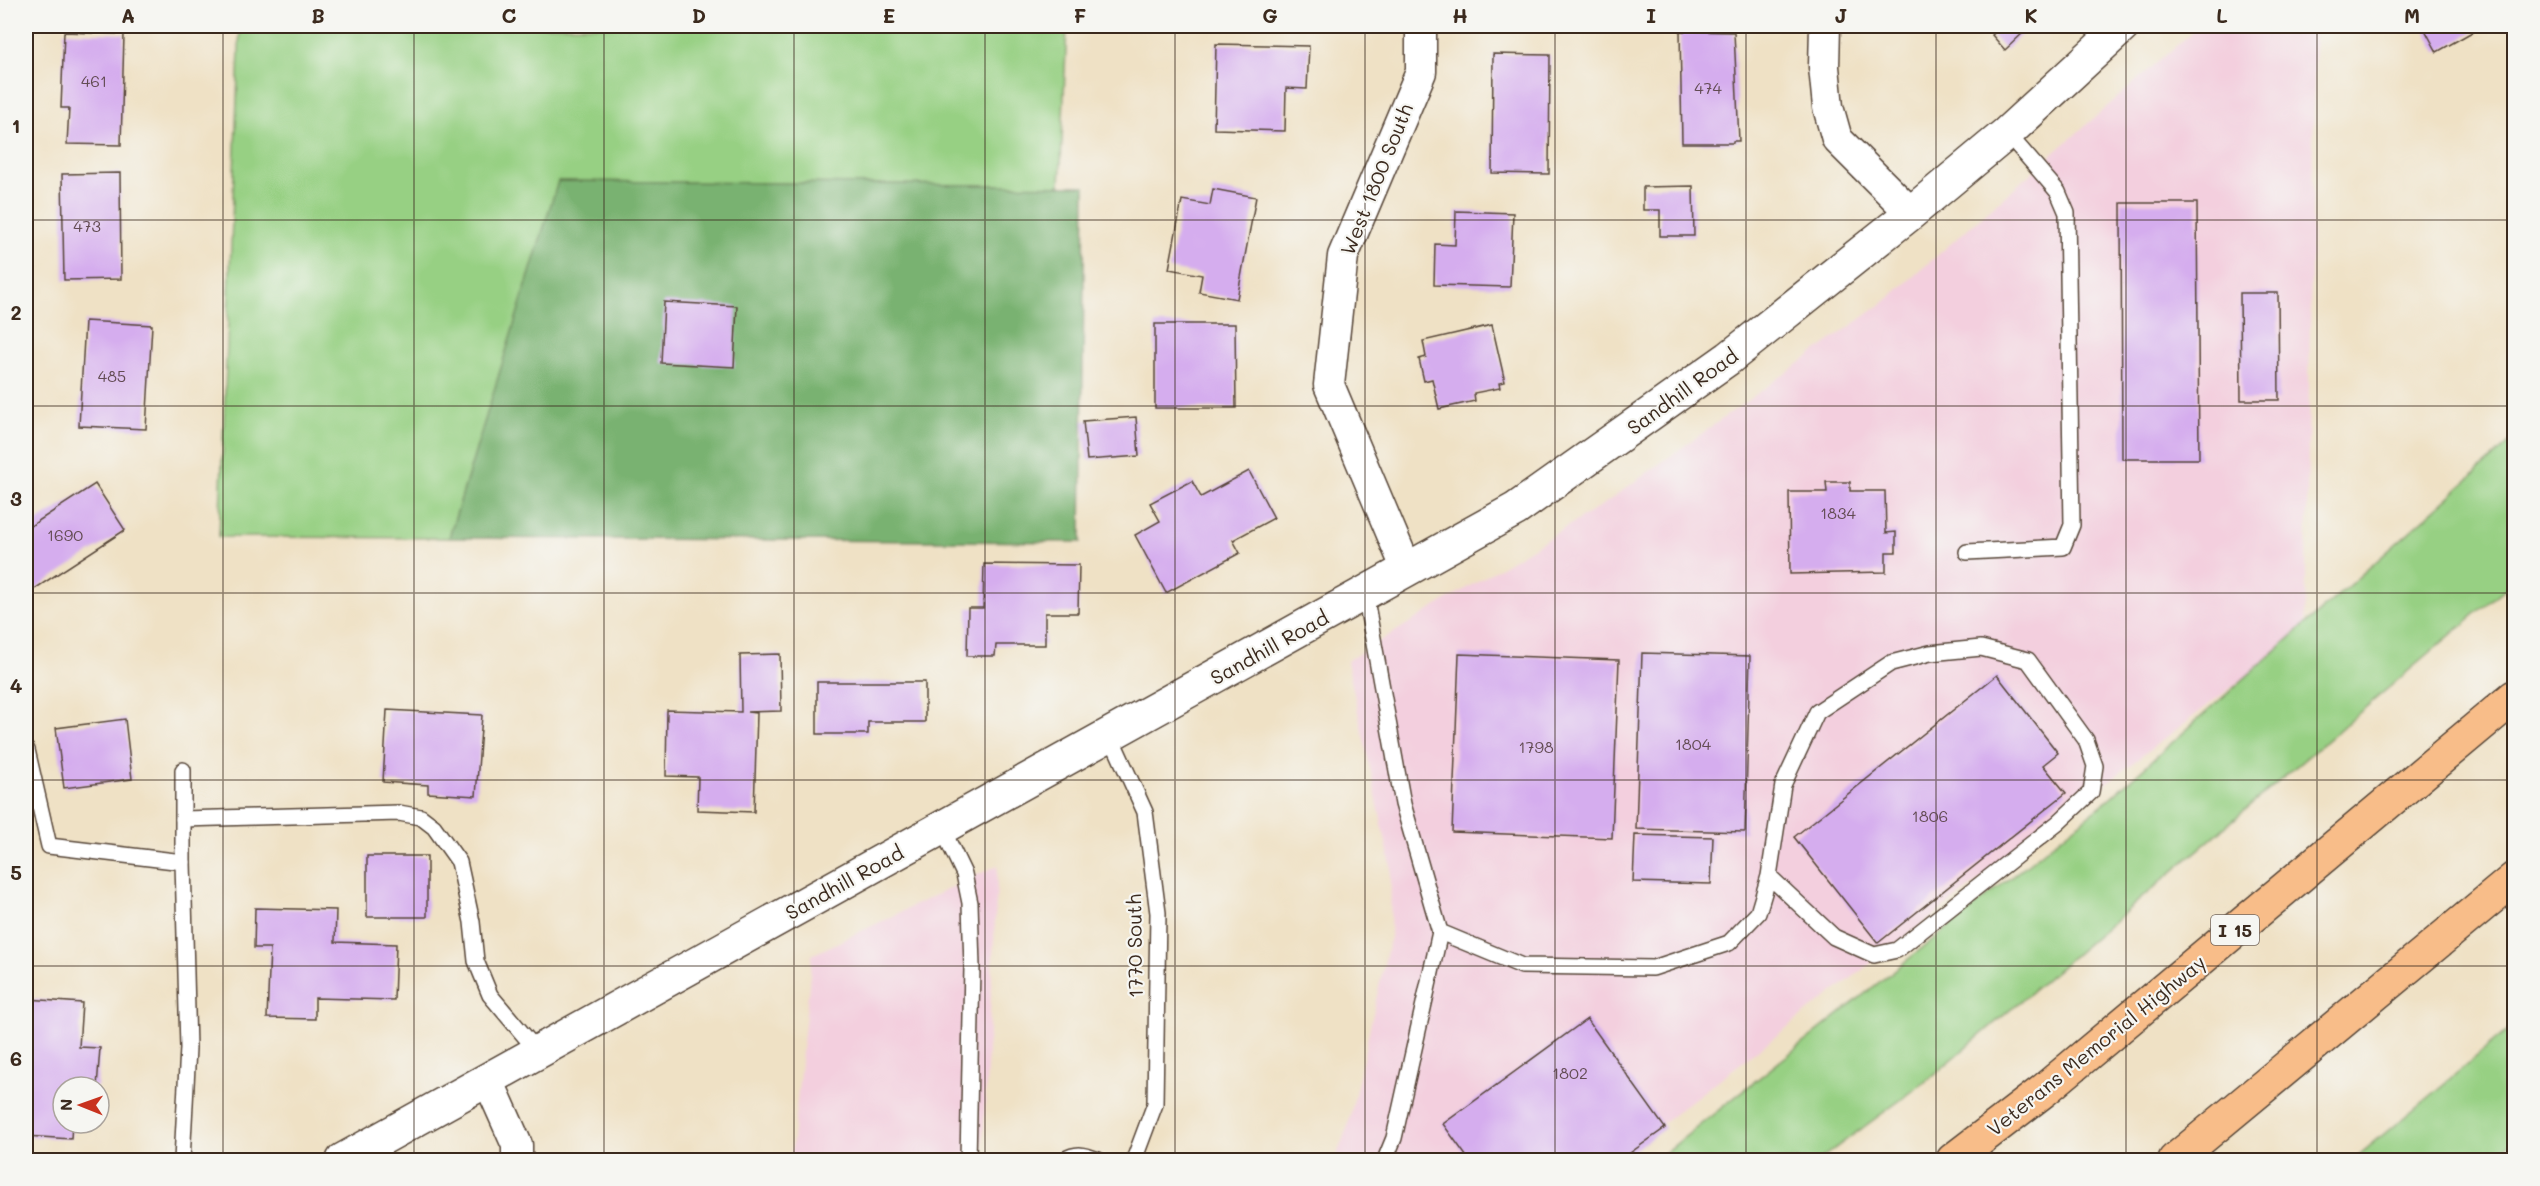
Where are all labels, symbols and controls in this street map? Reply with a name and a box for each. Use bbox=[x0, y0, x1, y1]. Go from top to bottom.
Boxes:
text: A bbox=[121, 2, 135, 28]
text: B bbox=[311, 2, 325, 28]
text: C bbox=[502, 2, 517, 28]
text: D bbox=[692, 2, 706, 28]
text: E bbox=[883, 2, 895, 28]
text: F bbox=[1074, 2, 1087, 28]
text: G bbox=[1262, 2, 1278, 28]
text: H bbox=[1452, 2, 1468, 28]
text: I bbox=[1646, 2, 1656, 28]
text: J bbox=[1834, 2, 1848, 28]
text: K bbox=[2024, 2, 2038, 28]
text: L bbox=[2216, 2, 2228, 28]
text: M bbox=[2404, 2, 2420, 28]
house number: 461 bbox=[81, 70, 107, 91]
house number: 474 bbox=[1694, 77, 1722, 98]
street label: West 1800 South bbox=[1334, 99, 1418, 259]
text: 1 bbox=[12, 112, 20, 138]
house number: 473 bbox=[73, 215, 101, 236]
text: 2 bbox=[10, 299, 22, 325]
street label: Sandhill Road bbox=[1621, 342, 1743, 440]
house number: 485 bbox=[98, 365, 126, 386]
text: 3 bbox=[10, 485, 22, 511]
house number: 1834 bbox=[1820, 502, 1856, 523]
house number: 1690 bbox=[47, 524, 83, 545]
street label: Sandhill Road bbox=[1205, 604, 1333, 690]
text: 4 bbox=[10, 672, 23, 698]
house number: 1804 bbox=[1675, 733, 1712, 754]
house number: 1798 bbox=[1518, 736, 1554, 757]
house number: 1806 bbox=[1912, 805, 1948, 826]
street label: Sandhill Road bbox=[780, 839, 908, 925]
text: 5 bbox=[10, 859, 22, 885]
street label: 1770 South bbox=[1120, 894, 1148, 998]
road number: I 15 bbox=[2211, 915, 2259, 945]
street label: Veterans Memorial Highway bbox=[1981, 949, 2211, 1141]
text: 6 bbox=[10, 1045, 22, 1071]
house number: 1802 bbox=[1552, 1062, 1588, 1083]
north arrow bbox=[51, 1075, 111, 1135]
text: N bbox=[55, 1098, 76, 1111]

